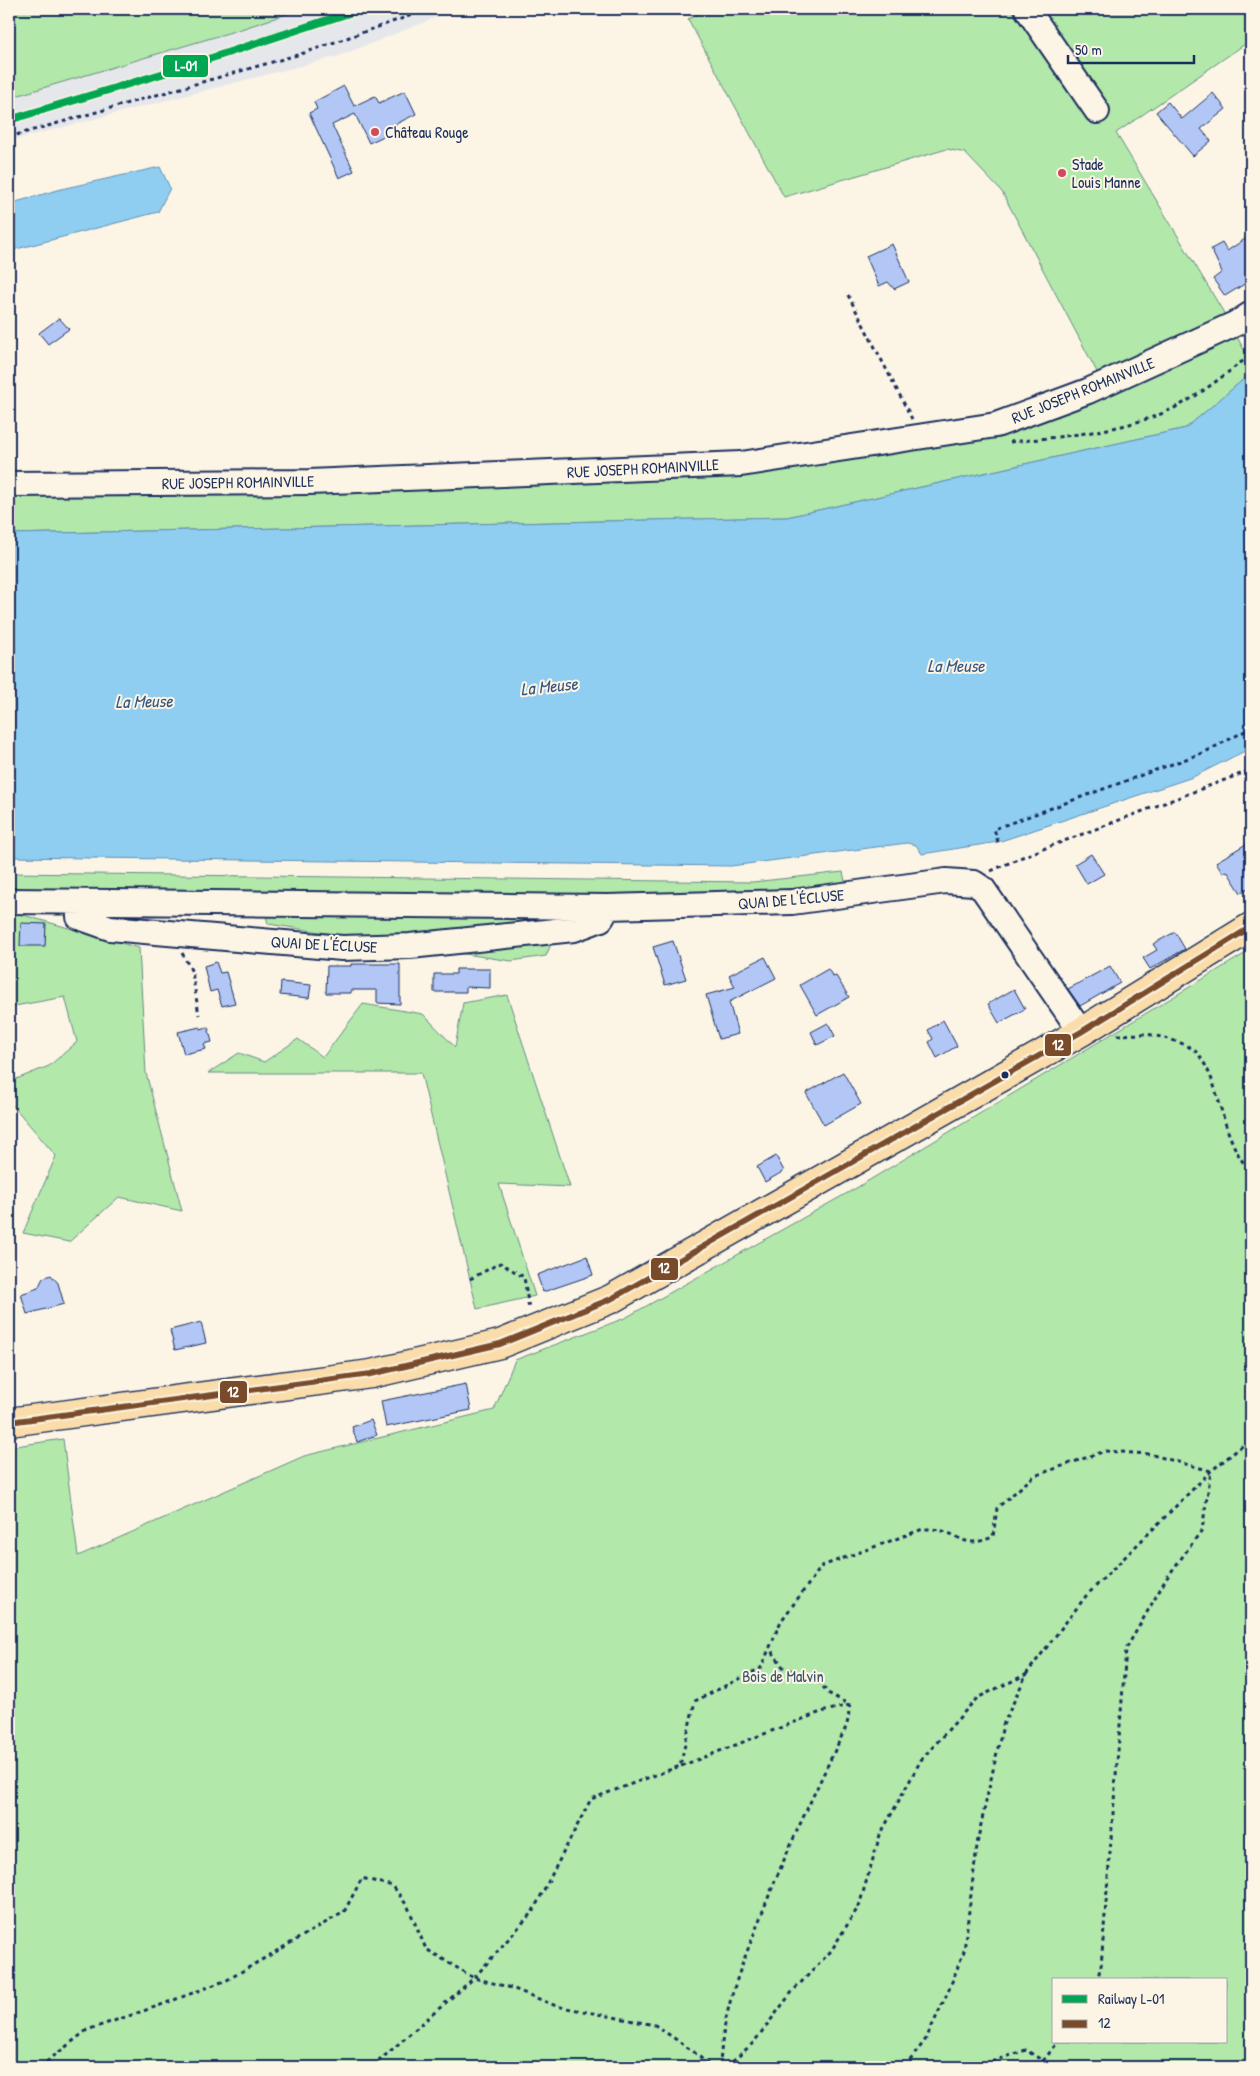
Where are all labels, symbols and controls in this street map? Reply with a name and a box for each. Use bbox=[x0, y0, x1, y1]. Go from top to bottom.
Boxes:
scale bar bbox=[1068, 32, 1194, 64]
text: 50 m bbox=[1075, 39, 1102, 60]
line badge: L-01 bbox=[162, 54, 209, 78]
text: L-01 bbox=[175, 56, 197, 75]
place label: Château Rouge bbox=[385, 121, 469, 143]
marker: Château Rouge bbox=[369, 126, 381, 138]
place label: Stade Louis Manne bbox=[1072, 153, 1141, 193]
marker: Stade Louis Manne bbox=[1056, 167, 1068, 179]
street label: RUE JOSEPH ROMAINVILLE bbox=[1008, 351, 1158, 429]
street label: RUE JOSEPH ROMAINVILLE bbox=[566, 453, 720, 483]
street label: RUE JOSEPH ROMAINVILLE bbox=[162, 470, 314, 494]
water label: La Meuse bbox=[927, 653, 985, 678]
water label: La Meuse bbox=[519, 670, 580, 701]
water label: La Meuse bbox=[115, 688, 174, 714]
street label: QUAI DE L'ÉCLUSE bbox=[737, 883, 845, 915]
street label: QUAI DE L'ÉCLUSE bbox=[270, 930, 378, 958]
line badge: 12 bbox=[1044, 1033, 1072, 1057]
text: 12 bbox=[1052, 1035, 1064, 1054]
unlabelled marker bbox=[1000, 1070, 1010, 1080]
line badge: 12 bbox=[650, 1257, 679, 1281]
text: 12 bbox=[658, 1258, 670, 1277]
line badge: 12 bbox=[219, 1380, 248, 1404]
text: 12 bbox=[227, 1382, 239, 1401]
park label: Bois de Malvin bbox=[742, 1665, 824, 1687]
legend bbox=[1052, 1978, 1228, 2044]
text: Railway L-01 bbox=[1098, 1988, 1164, 2009]
text: 12 bbox=[1098, 2012, 1110, 2033]

